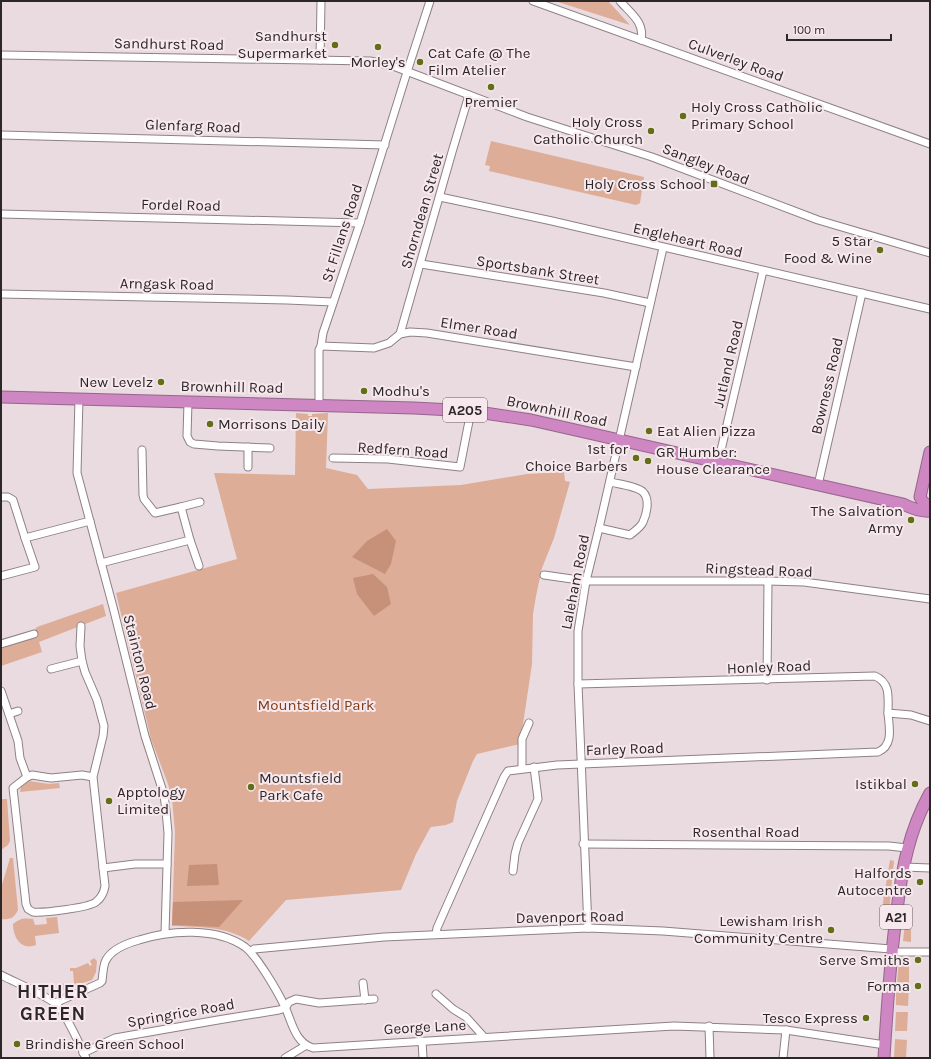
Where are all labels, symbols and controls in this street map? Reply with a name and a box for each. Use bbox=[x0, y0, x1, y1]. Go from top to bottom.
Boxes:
scale bar bbox=[787, 16, 891, 42]
text: 100 m bbox=[793, 23, 825, 37]
place label: Sandhurst Supermarket bbox=[237, 27, 327, 62]
street label: Sandhurst Road bbox=[114, 34, 224, 54]
street label: Culverley Road bbox=[686, 34, 786, 86]
marker: Sandhurst Supermarket bbox=[330, 40, 340, 50]
marker: Morley's bbox=[373, 42, 383, 52]
place label: Cat Cafe @ The Film Atelier bbox=[428, 44, 530, 79]
place label: Morley's bbox=[350, 53, 406, 71]
marker: Cat Cafe @ The Film Atelier bbox=[415, 57, 425, 67]
marker: Premier bbox=[486, 82, 496, 92]
place label: Premier bbox=[464, 93, 518, 111]
place label: Holy Cross Catholic Primary School bbox=[691, 98, 823, 133]
marker: Holy Cross Catholic Primary School bbox=[678, 111, 688, 121]
place label: Holy Cross Catholic Church bbox=[533, 113, 643, 148]
street label: Glenfarg Road bbox=[145, 115, 241, 137]
marker: Holy Cross Catholic Church bbox=[646, 126, 656, 136]
street label: Sangley Road bbox=[660, 139, 752, 189]
street label: Shorndean Street bbox=[397, 151, 447, 271]
place label: Holy Cross School bbox=[584, 175, 706, 193]
marker: Holy Cross School bbox=[709, 179, 719, 189]
street label: St Fillans Road bbox=[318, 182, 366, 284]
street label: Fordel Road bbox=[141, 195, 221, 215]
street label: Engleheart Road bbox=[631, 219, 745, 261]
place label: 5 Star Food & Wine bbox=[784, 232, 873, 267]
marker: 5 Star Food & Wine bbox=[875, 245, 885, 255]
street label: Sportsbank Street bbox=[475, 251, 601, 289]
street label: Arngask Road bbox=[120, 274, 214, 294]
street label: Elmer Road bbox=[439, 313, 519, 343]
street label: Jutland Road bbox=[709, 318, 747, 410]
street label: Bowness Road bbox=[807, 336, 847, 436]
place label: New Levelz bbox=[79, 373, 153, 391]
marker: New Levelz bbox=[156, 377, 166, 387]
street label: Brownhill Road bbox=[180, 377, 284, 397]
place label: Modhu's bbox=[372, 382, 430, 400]
marker: Modhu's bbox=[359, 386, 369, 396]
street label: Brownhill Road bbox=[505, 392, 609, 430]
road number: A205 bbox=[443, 398, 487, 422]
place label: Morrisons Daily bbox=[218, 415, 325, 433]
marker: Morrisons Daily bbox=[205, 419, 215, 429]
place label: Eat Alien Pizza bbox=[657, 422, 756, 440]
marker: Eat Alien Pizza bbox=[644, 426, 654, 436]
street label: Redfern Road bbox=[357, 438, 449, 462]
place label: 1st for Choice Barbers bbox=[525, 440, 629, 475]
place label: GR Humber: House Clearance bbox=[656, 443, 770, 478]
marker: 1st for Choice Barbers bbox=[631, 453, 641, 463]
marker: GR Humber: House Clearance bbox=[643, 456, 653, 466]
place label: The Salvation Army bbox=[810, 502, 903, 537]
marker: The Salvation Army bbox=[906, 515, 916, 525]
street label: Laleham Road bbox=[557, 533, 593, 631]
street label: Ringstead Road bbox=[705, 559, 813, 581]
street label: Stainton Road bbox=[119, 613, 161, 711]
street label: Honley Road bbox=[727, 657, 811, 677]
park label: Mountsfield Park bbox=[258, 696, 374, 714]
street label: Farley Road bbox=[586, 739, 664, 759]
place label: Mountsfield Park Cafe bbox=[259, 769, 342, 804]
place label: Istikbal bbox=[855, 775, 907, 793]
marker: Istikbal bbox=[910, 779, 920, 789]
marker: Mountsfield Park Cafe bbox=[246, 782, 256, 792]
place label: Apptology Limited bbox=[117, 783, 185, 818]
marker: Apptology Limited bbox=[104, 796, 114, 806]
street label: Rosenthal Road bbox=[692, 823, 800, 841]
place label: Halfords Autocentre bbox=[837, 864, 912, 899]
marker: Halfords Autocentre bbox=[915, 877, 925, 887]
road number: A21 bbox=[880, 905, 912, 929]
street label: Davenport Road bbox=[516, 907, 624, 927]
place label: Lewisham Irish Community Centre bbox=[694, 912, 823, 947]
marker: Lewisham Irish Community Centre bbox=[826, 925, 836, 935]
place label: Serve Smiths bbox=[819, 951, 910, 969]
marker: Serve Smiths bbox=[913, 955, 923, 965]
place label: Forma bbox=[867, 977, 910, 995]
district label: HITHER GREEN bbox=[17, 981, 89, 1025]
marker: Forma bbox=[913, 981, 923, 991]
street label: Springrice Road bbox=[126, 995, 236, 1031]
place label: Tesco Express bbox=[763, 1009, 858, 1027]
marker: Tesco Express bbox=[861, 1013, 871, 1023]
street label: George Lane bbox=[383, 1016, 467, 1038]
place label: Brindishe Green School bbox=[25, 1035, 184, 1053]
marker: Brindishe Green School bbox=[12, 1039, 22, 1049]

